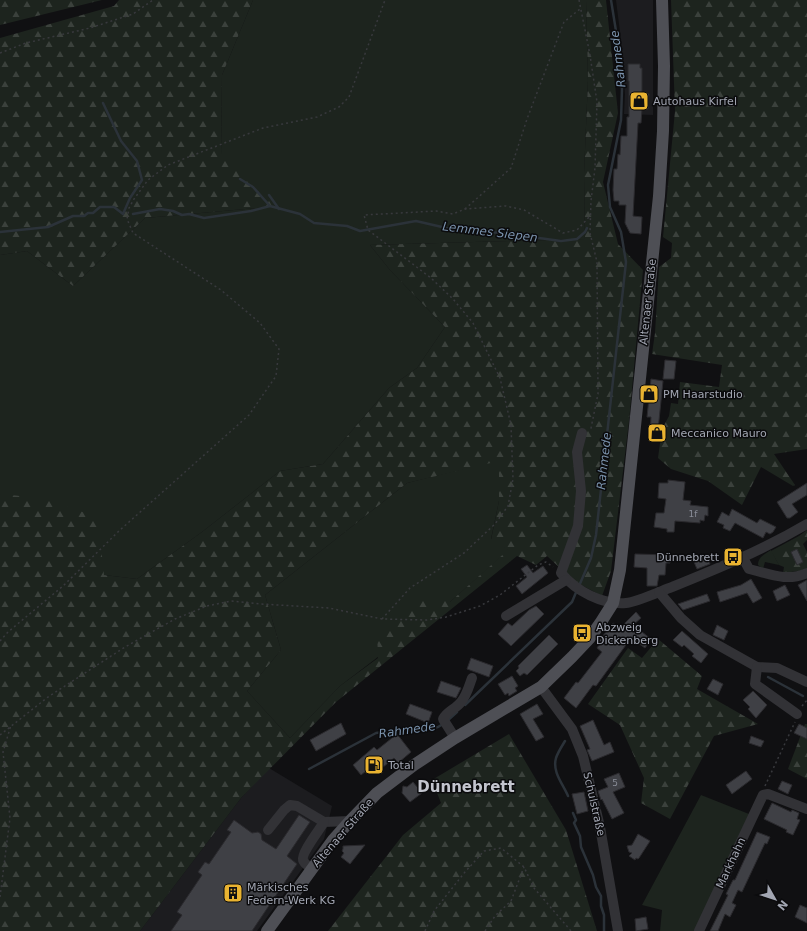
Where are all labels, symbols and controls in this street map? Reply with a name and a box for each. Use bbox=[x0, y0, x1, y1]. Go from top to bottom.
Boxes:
water label: Rahmede bbox=[608, 30, 628, 88]
shop icon: Autohaus Kirfel bbox=[628, 90, 650, 112]
place label: Autohaus Kirfel bbox=[653, 95, 737, 108]
water label: Lemmes Siepen bbox=[442, 219, 538, 245]
street label: Altenaer Straße bbox=[637, 258, 659, 346]
shop icon: PM Haarstudio bbox=[638, 383, 660, 405]
place label: PM Haarstudio bbox=[663, 388, 743, 401]
shop icon: Meccanico Mauro bbox=[646, 422, 668, 444]
place label: Meccanico Mauro bbox=[671, 427, 767, 440]
water label: Rahmede bbox=[594, 432, 614, 490]
house number: 1f bbox=[689, 509, 698, 519]
bus stop icon: Dünnebrett bbox=[722, 546, 744, 568]
place label: Dünnebrett bbox=[656, 551, 720, 564]
place label: Abzweig Dickenberg bbox=[596, 621, 658, 647]
bus stop icon: Abzweig Dickenberg bbox=[571, 622, 593, 644]
water label: Rahmede bbox=[378, 719, 436, 741]
fuel station icon: Total bbox=[363, 754, 385, 776]
place label: Total bbox=[387, 759, 414, 772]
street label: Schulstraße bbox=[580, 771, 608, 837]
district label: Dünnebrett bbox=[417, 778, 515, 796]
house number: 5 bbox=[612, 778, 618, 788]
street label: Altenaer Straße bbox=[310, 796, 376, 870]
street label: Markhahn bbox=[714, 835, 748, 891]
north arrow bbox=[755, 879, 795, 919]
place label: Märkisches Federn-Werk KG bbox=[247, 881, 335, 907]
building icon: Märkisches Federn-Werk KG bbox=[222, 882, 244, 904]
text: N bbox=[774, 897, 790, 913]

